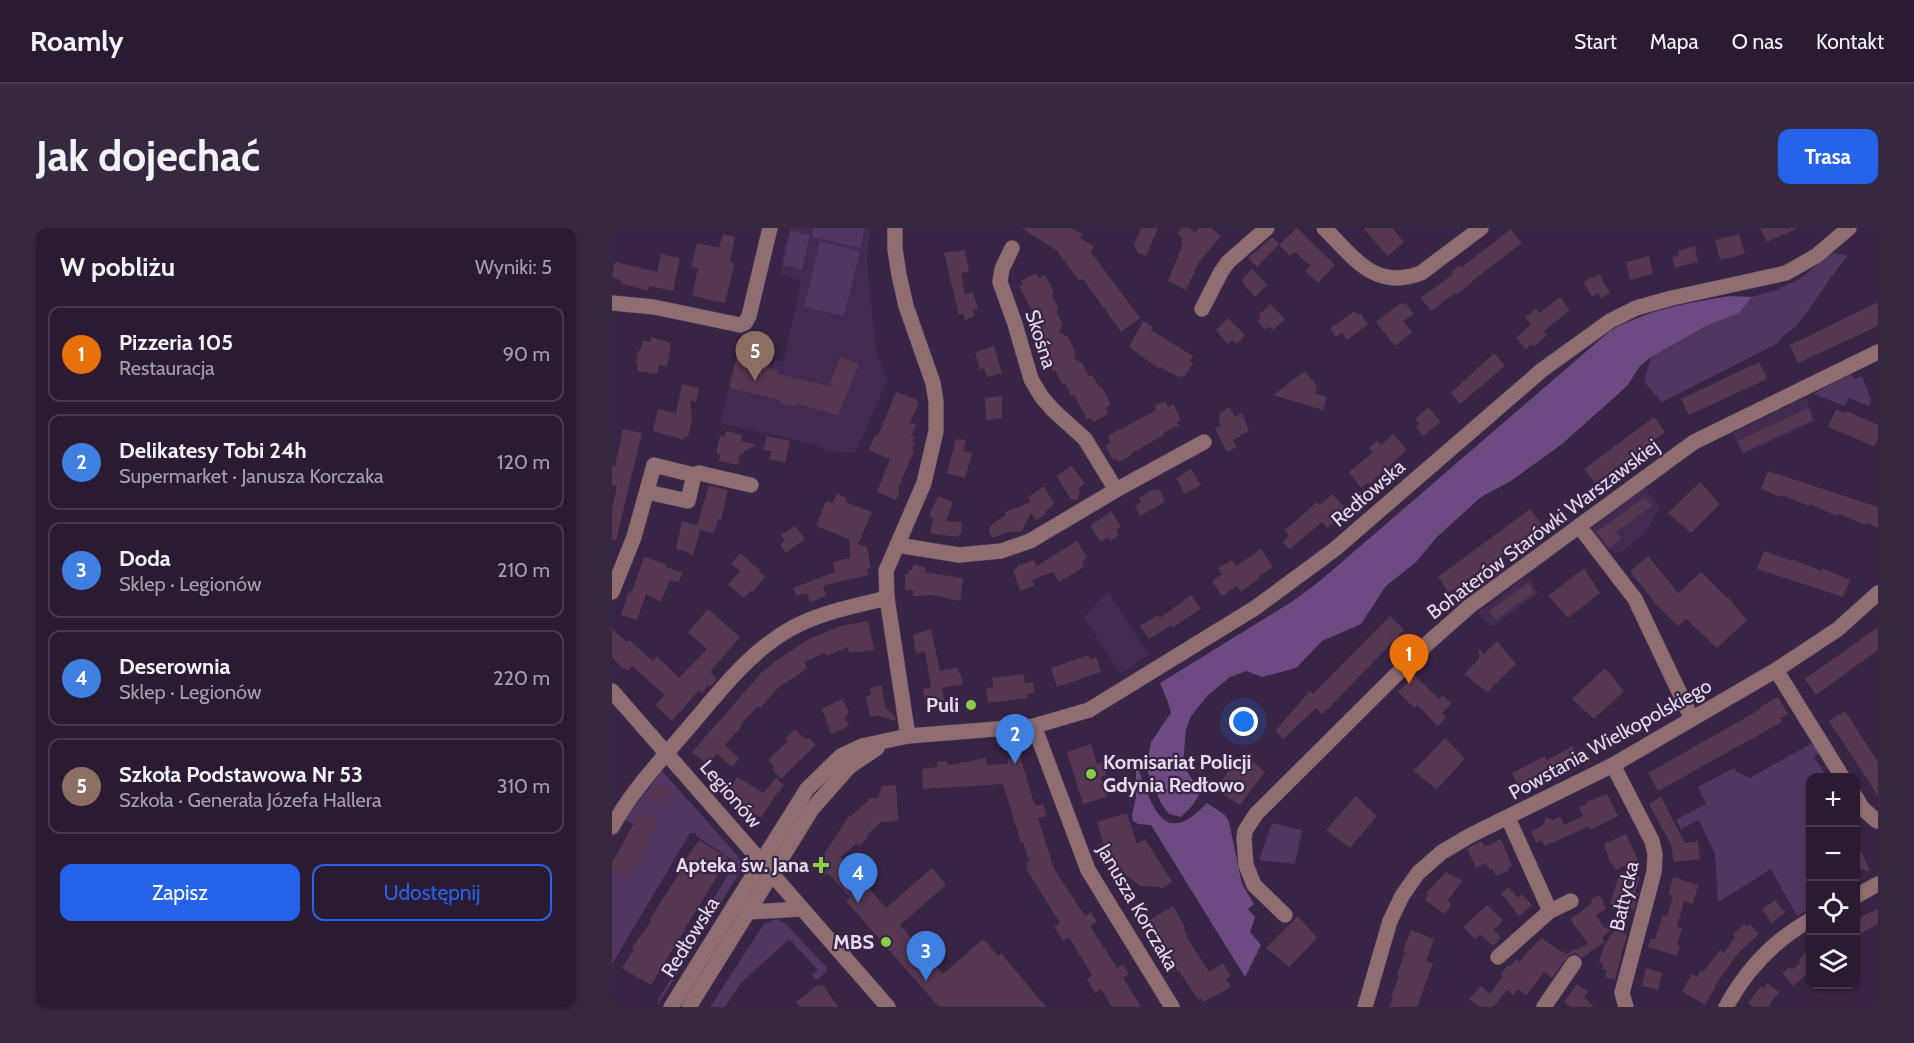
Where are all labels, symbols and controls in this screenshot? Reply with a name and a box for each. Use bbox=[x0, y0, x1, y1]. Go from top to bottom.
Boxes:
text: Roamly bbox=[30, 24, 124, 58]
text: Start bbox=[1574, 29, 1617, 54]
text: Mapa bbox=[1650, 29, 1699, 54]
text: O nas bbox=[1732, 29, 1783, 54]
text: Kontakt bbox=[1816, 29, 1884, 54]
button: Trasa bbox=[1778, 129, 1878, 184]
text: Jak dojechać bbox=[36, 130, 260, 182]
text: W pobliżu bbox=[60, 251, 175, 283]
text: Wyniki: 5 bbox=[475, 255, 552, 279]
street label: Skośna bbox=[1020, 307, 1062, 372]
text: Pizzeria 105 bbox=[119, 329, 233, 356]
pin: 5 bbox=[736, 332, 774, 381]
text: 1 bbox=[78, 342, 85, 366]
text: 90 m bbox=[503, 342, 550, 366]
text: Restauracja bbox=[119, 356, 215, 380]
street label: Bohaterów Starówki Warszawskiej bbox=[1422, 434, 1664, 624]
text: Delikatesy Tobi 24h bbox=[119, 437, 307, 464]
text: 2 bbox=[76, 450, 87, 474]
text: 120 m bbox=[497, 450, 550, 474]
street label: Redłowska bbox=[1326, 454, 1410, 532]
text: Supermarket · Janusza Korczaka bbox=[119, 464, 384, 488]
text: Doda bbox=[119, 545, 171, 572]
text: 3 bbox=[76, 558, 87, 582]
text: 210 m bbox=[497, 558, 550, 582]
text: Sklep · Legionów bbox=[119, 572, 262, 596]
pin: 1 bbox=[1390, 634, 1428, 684]
text: Deserownia bbox=[119, 653, 231, 680]
text: 4 bbox=[75, 666, 88, 690]
text: 220 m bbox=[493, 666, 550, 690]
street label: Powstania Wielkopolskiego bbox=[1505, 673, 1715, 805]
text: Sklep · Legionów bbox=[119, 680, 262, 704]
place label: Puli bbox=[926, 693, 959, 717]
marker: Puli bbox=[964, 698, 978, 712]
your location bbox=[1229, 707, 1258, 736]
pin: 2 bbox=[996, 714, 1034, 764]
place label: Komisariat Policji Gdynia Redłowo bbox=[1103, 750, 1251, 797]
street label: Legionów bbox=[695, 755, 767, 833]
text: Szkoła Podstawowa Nr 53 bbox=[119, 761, 363, 788]
marker: Komisariat Policji Gdynia Redłowo bbox=[1084, 767, 1098, 781]
map controls bbox=[1806, 773, 1860, 989]
button: + bbox=[1806, 773, 1860, 827]
text: 5 bbox=[76, 774, 87, 798]
text: 310 m bbox=[497, 774, 550, 798]
text: Szkoła · Generała Józefa Hallera bbox=[119, 788, 382, 812]
button: − bbox=[1806, 827, 1860, 881]
street label: Janusza Korczaka bbox=[1092, 839, 1184, 975]
place label: Apteka św. Jana bbox=[676, 853, 809, 877]
pin: 4 bbox=[838, 854, 878, 903]
marker: Apteka św. Jana bbox=[814, 858, 828, 872]
street label: Bałtycka bbox=[1604, 859, 1644, 933]
button: Zapisz bbox=[60, 864, 300, 921]
button: Udostępnij bbox=[312, 864, 552, 921]
button: locate bbox=[1806, 881, 1860, 935]
street label: Redłowska bbox=[656, 892, 724, 981]
place label: MBS bbox=[833, 930, 874, 954]
pin: 3 bbox=[906, 932, 946, 981]
marker: MBS bbox=[879, 935, 893, 949]
button: layers bbox=[1806, 935, 1860, 989]

